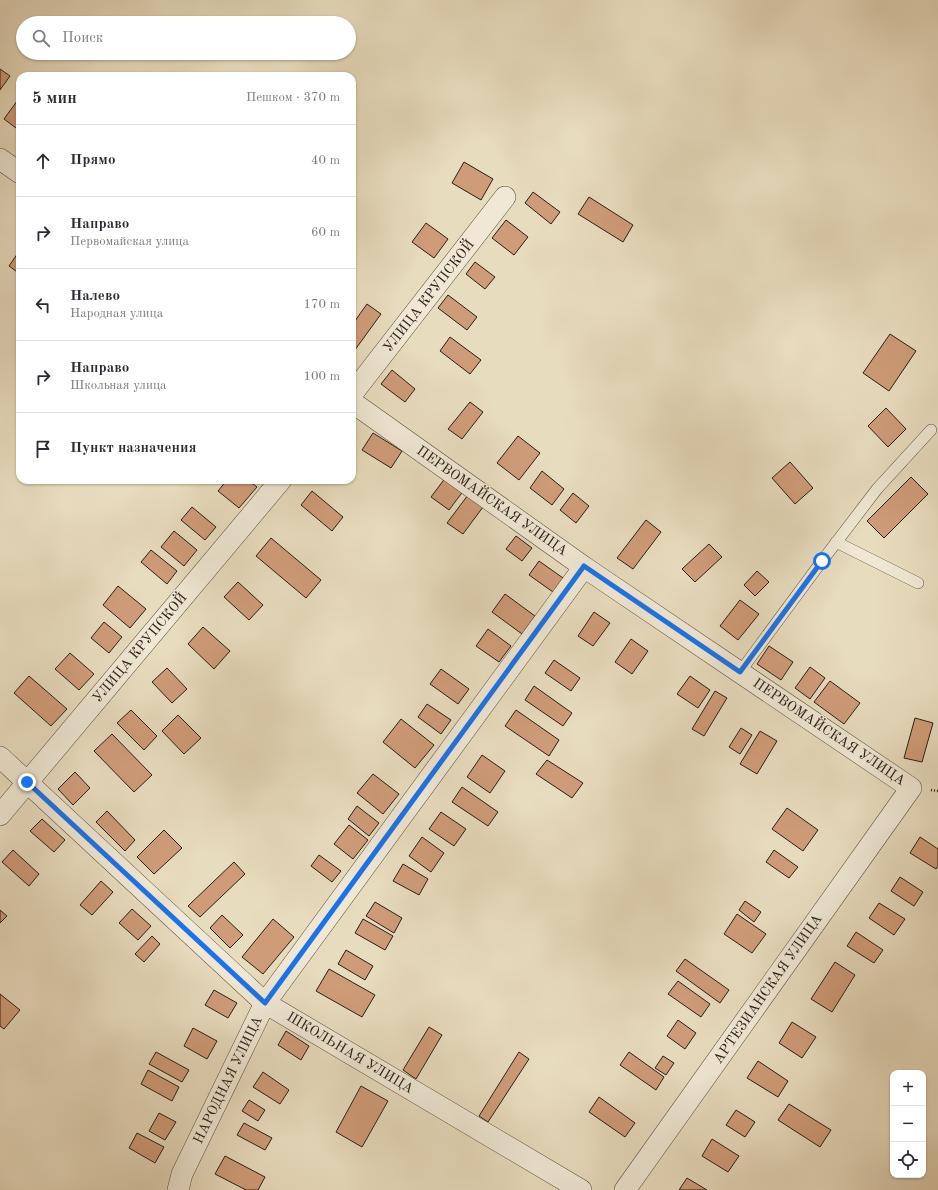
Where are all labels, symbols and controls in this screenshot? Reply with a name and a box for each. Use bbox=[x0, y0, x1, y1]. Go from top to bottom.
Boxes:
search box bbox=[16, 16, 356, 60]
icon: search bbox=[30, 27, 52, 49]
text: Поиск bbox=[62, 31, 103, 46]
text: 5 мин bbox=[32, 90, 77, 107]
text: Пешком · 370 m bbox=[246, 91, 340, 104]
icon: ahead bbox=[32, 150, 54, 172]
text: Прямо bbox=[70, 153, 116, 168]
text: 40 m bbox=[311, 154, 340, 167]
text: Направо bbox=[70, 217, 129, 232]
icon: right bbox=[32, 222, 54, 244]
text: 60 m bbox=[311, 226, 340, 239]
text: Первомайская улица bbox=[70, 235, 189, 248]
street label: УЛИЦА КРУПСКОЙ bbox=[378, 235, 477, 355]
text: Налево bbox=[70, 289, 120, 304]
icon: left bbox=[32, 294, 54, 316]
text: 170 m bbox=[303, 298, 340, 311]
text: Народная улица bbox=[70, 307, 163, 320]
text: Направо bbox=[70, 361, 129, 376]
icon: right bbox=[32, 366, 54, 388]
text: 100 m bbox=[303, 370, 340, 383]
text: Школьная улица bbox=[70, 379, 166, 392]
icon: arrive bbox=[32, 438, 54, 460]
street label: ПЕРВОМАЙСКАЯ УЛИЦА bbox=[414, 440, 572, 559]
text: Пункт назначения bbox=[70, 441, 197, 456]
route start bbox=[813, 552, 831, 570]
street label: УЛИЦА КРУПСКОЙ bbox=[87, 588, 190, 706]
street label: ПЕРВОМАЙСКАЯ УЛИЦА bbox=[750, 672, 910, 788]
route end bbox=[18, 773, 36, 791]
street label: АРТЕЗИАНСКАЯ УЛИЦА bbox=[711, 912, 825, 1066]
street label: ШКОЛЬНАЯ УЛИЦА bbox=[284, 1010, 416, 1097]
street label: НАРОДНАЯ УЛИЦА bbox=[191, 1014, 265, 1146]
map controls bbox=[890, 1070, 926, 1178]
button: + bbox=[890, 1070, 926, 1106]
button: − bbox=[890, 1106, 926, 1142]
button: locate bbox=[890, 1142, 926, 1178]

